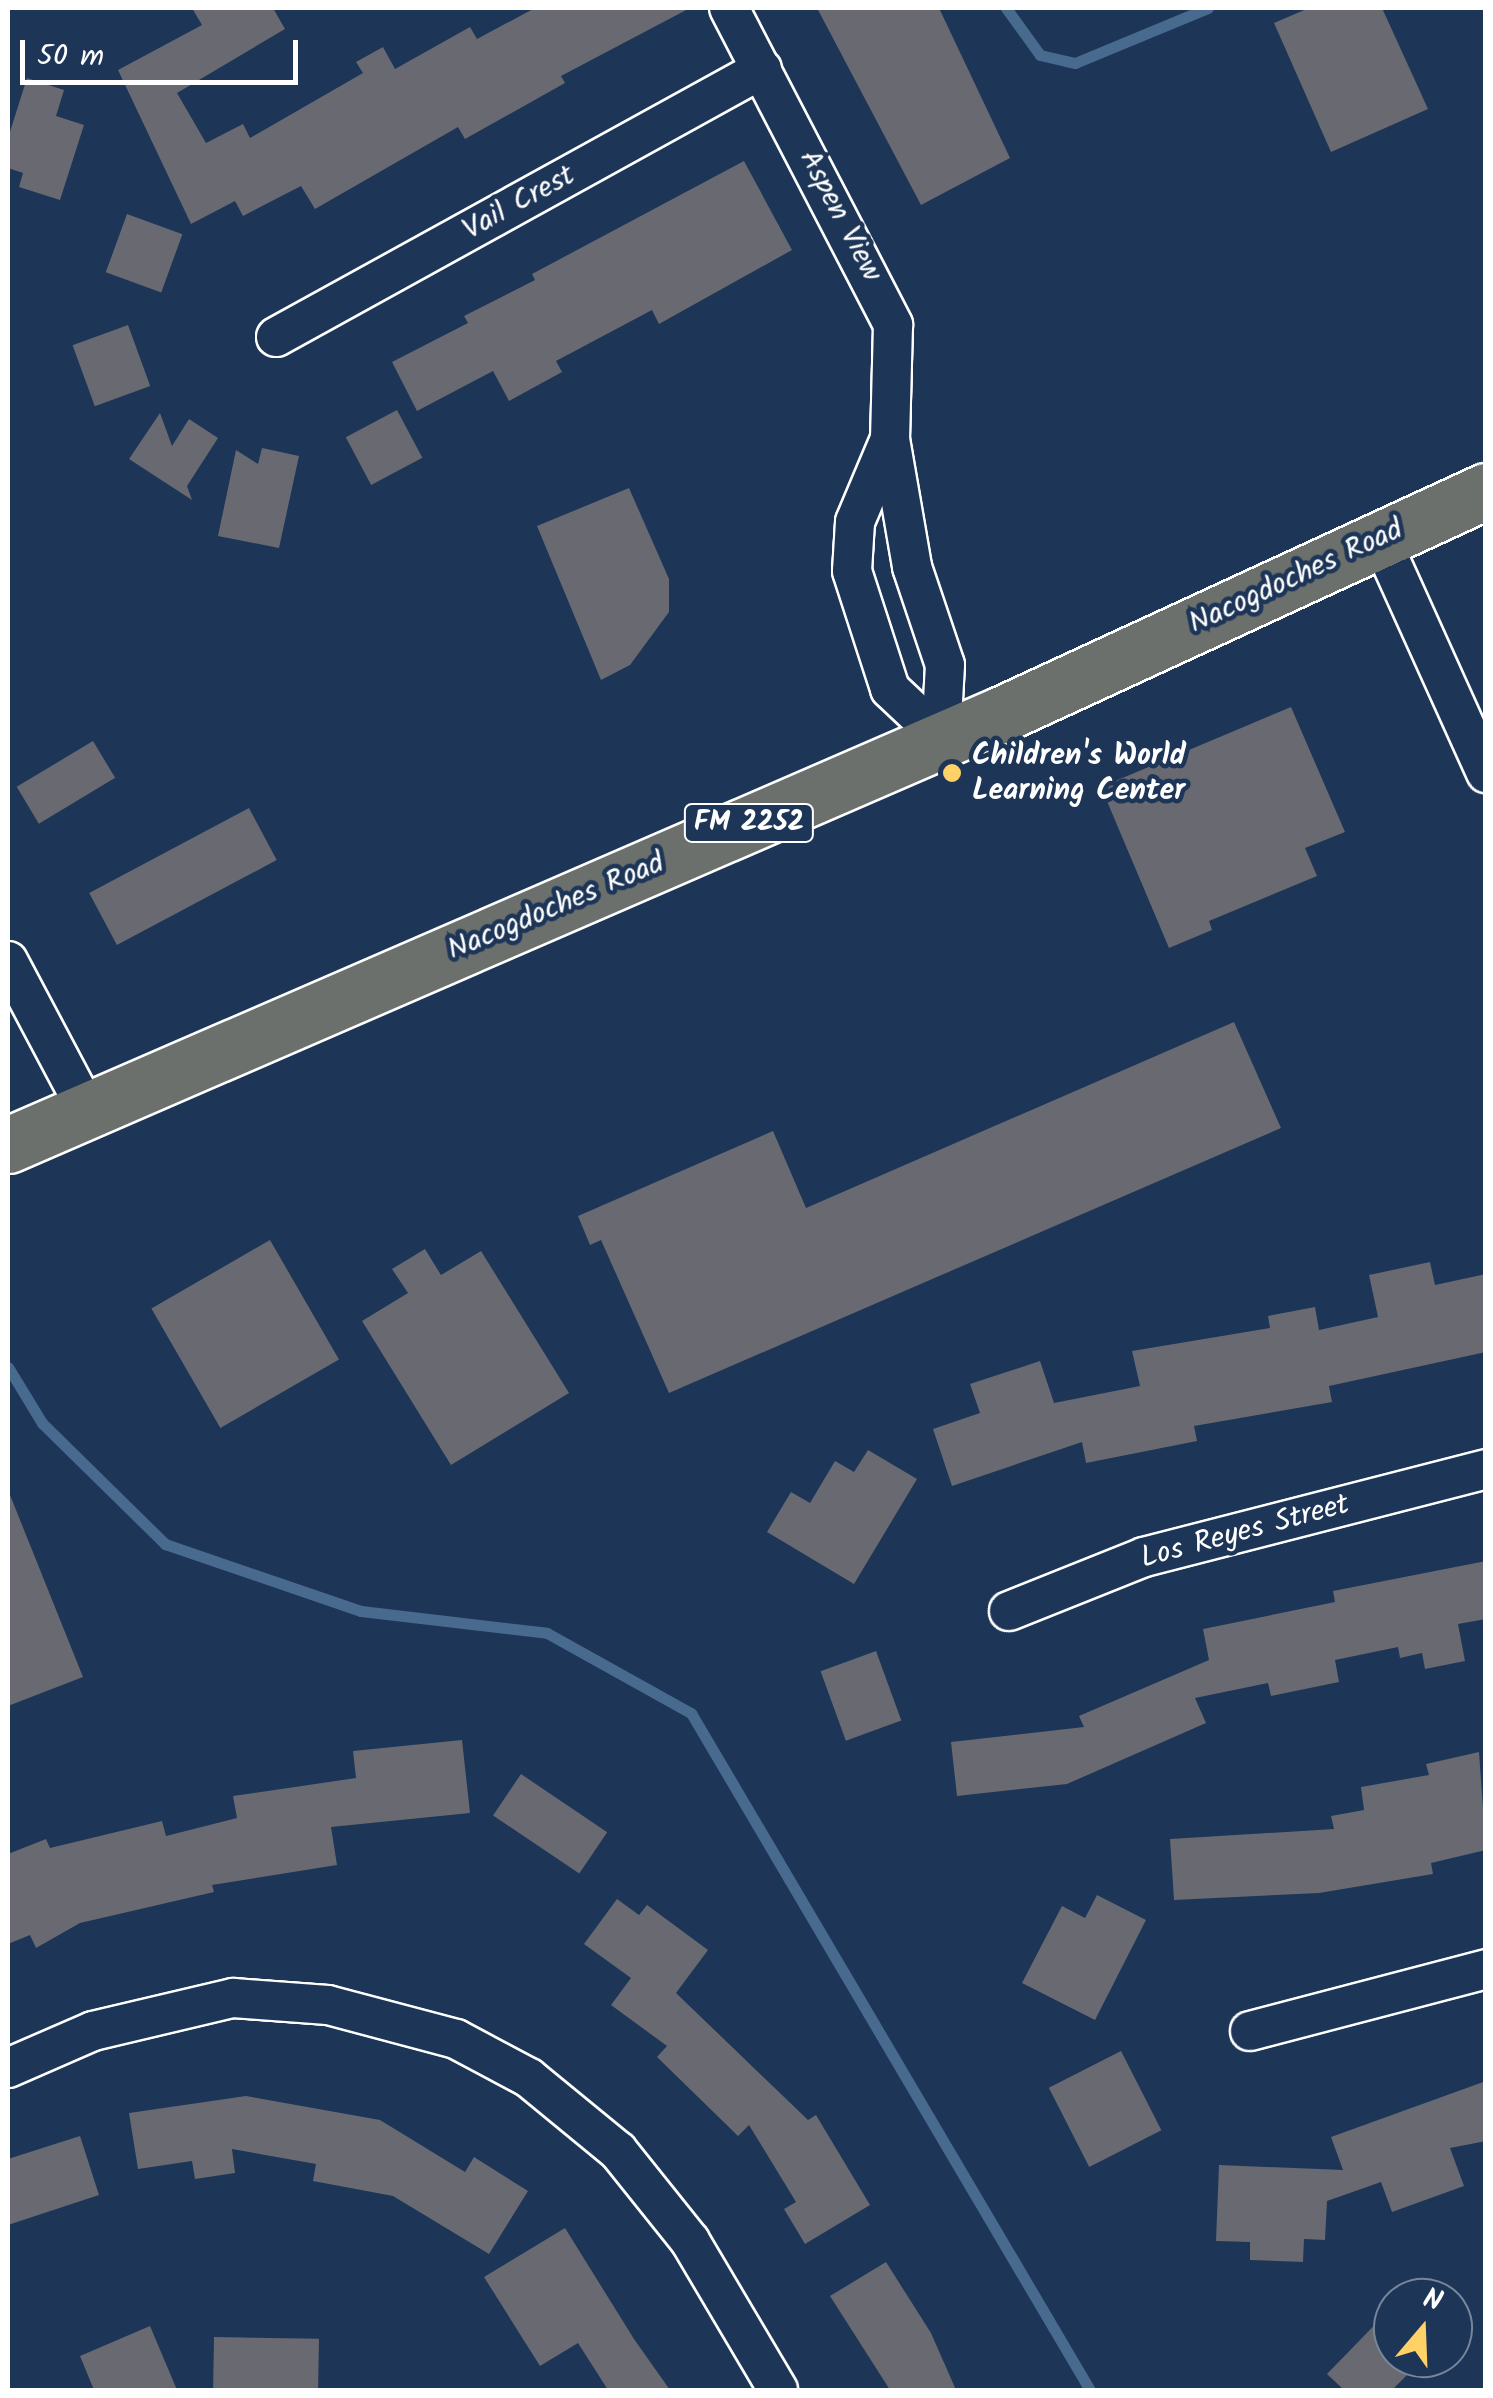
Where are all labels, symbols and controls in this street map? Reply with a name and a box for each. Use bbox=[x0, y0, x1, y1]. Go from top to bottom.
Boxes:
scale bar bbox=[25, 20, 302, 82]
text: 50 m bbox=[37, 33, 104, 81]
street label: Aspen View bbox=[790, 144, 890, 288]
street label: Vail Crest bbox=[457, 158, 581, 248]
street label: Nacogdoches Road bbox=[1183, 512, 1409, 642]
place label: Children's World Learning Center bbox=[972, 738, 1186, 808]
marker: Children's World Learning Center bbox=[941, 762, 963, 784]
road number: FM 2252 bbox=[682, 800, 816, 846]
street label: Nacogdoches Road bbox=[442, 845, 670, 969]
street label: Los Reyes Street bbox=[1137, 1487, 1353, 1577]
text: N bbox=[1417, 2277, 1448, 2325]
north arrow bbox=[1373, 2278, 1473, 2378]

